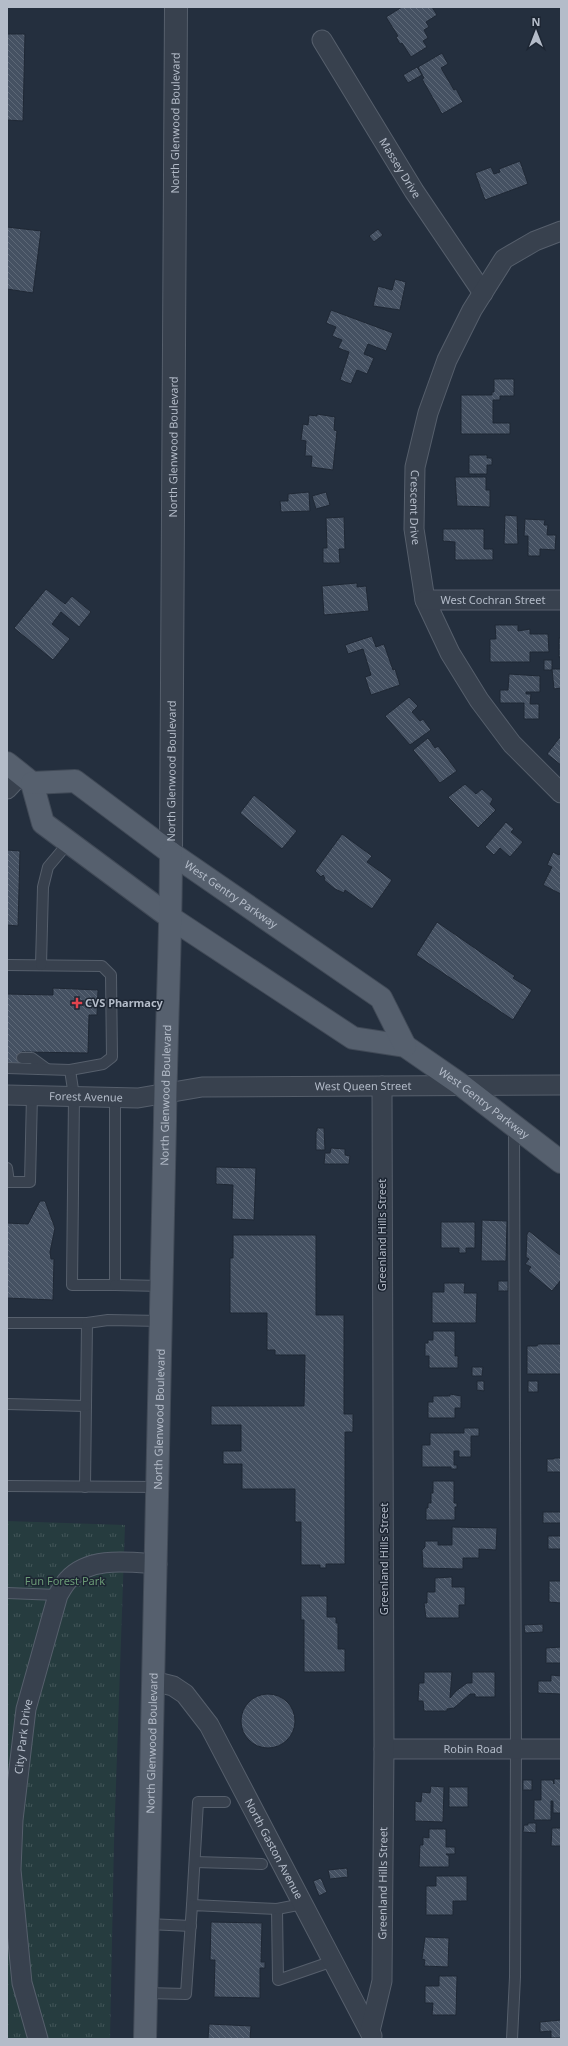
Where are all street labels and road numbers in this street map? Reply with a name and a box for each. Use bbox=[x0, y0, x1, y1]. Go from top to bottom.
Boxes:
street label: North Glenwood Boulevard bbox=[167, 52, 183, 194]
street label: Massey Drive bbox=[376, 135, 425, 201]
street label: North Glenwood Boulevard bbox=[165, 376, 181, 518]
street label: Crescent Drive bbox=[407, 470, 424, 546]
street label: West Cochran Street bbox=[440, 592, 546, 607]
street label: North Glenwood Boulevard bbox=[163, 700, 179, 842]
street label: West Gentry Parkway bbox=[182, 857, 281, 932]
street label: North Glenwood Boulevard bbox=[156, 1024, 174, 1166]
street label: West Gentry Parkway bbox=[436, 1064, 533, 1142]
street label: West Queen Street bbox=[315, 1078, 411, 1093]
street label: Forest Avenue bbox=[49, 1088, 123, 1105]
street label: Greenland Hills Street bbox=[374, 1179, 389, 1291]
street label: North Glenwood Boulevard bbox=[150, 1348, 168, 1490]
street label: Greenland Hills Street bbox=[376, 1503, 391, 1615]
street label: North Glenwood Boulevard bbox=[142, 1672, 161, 1814]
street label: City Park Drive bbox=[10, 1697, 36, 1775]
street label: Robin Road bbox=[443, 1741, 503, 1756]
street label: North Gaston Avenue bbox=[242, 1796, 307, 1902]
street label: Greenland Hills Street bbox=[374, 1827, 390, 1940]

